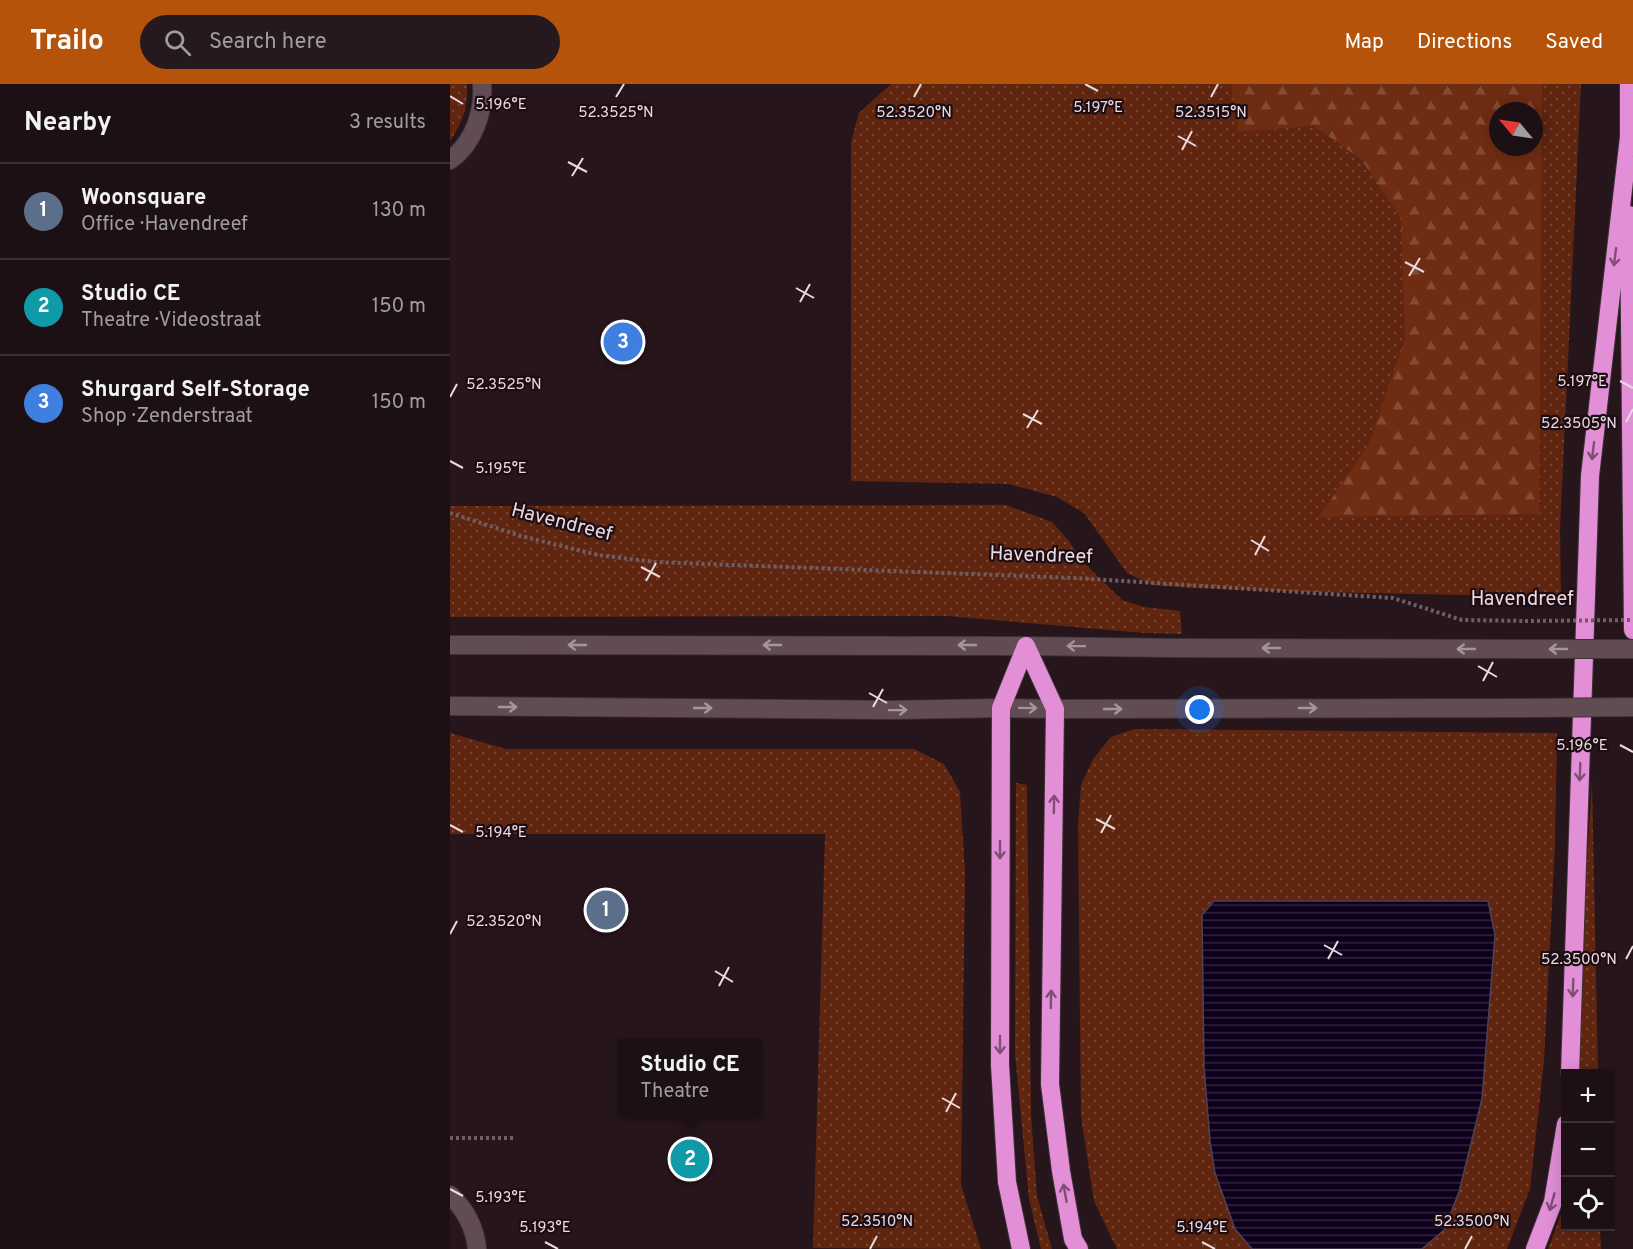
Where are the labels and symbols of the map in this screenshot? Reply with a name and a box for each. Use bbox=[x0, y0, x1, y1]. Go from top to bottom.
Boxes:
text: 5.196°E bbox=[475, 96, 527, 115]
text: 5.197°E bbox=[1073, 99, 1123, 118]
north arrow bbox=[1489, 102, 1543, 156]
text: 52.3525°N bbox=[578, 104, 654, 123]
text: 52.3520°N bbox=[876, 104, 952, 123]
text: 52.3515°N bbox=[1175, 104, 1247, 123]
one-way arrow bbox=[1609, 247, 1620, 267]
pin: 3 bbox=[604, 320, 642, 364]
text: 5.197°E bbox=[1557, 373, 1607, 392]
text: 52.3525°N bbox=[466, 376, 542, 395]
text: 52.3505°N bbox=[1541, 415, 1617, 434]
one-way arrow bbox=[1587, 441, 1598, 461]
text: 5.195°E bbox=[475, 460, 527, 479]
street label: Havendreef bbox=[508, 498, 615, 548]
street label: Havendreef bbox=[989, 541, 1093, 571]
street label: Havendreef bbox=[1470, 587, 1574, 613]
one-way arrow bbox=[568, 639, 588, 651]
one-way arrow bbox=[763, 639, 783, 651]
one-way arrow bbox=[958, 640, 978, 651]
one-way arrow bbox=[1067, 641, 1087, 652]
one-way arrow bbox=[1262, 642, 1282, 654]
one-way arrow bbox=[1457, 643, 1477, 655]
one-way arrow bbox=[1548, 643, 1568, 655]
your location bbox=[1185, 695, 1214, 724]
one-way arrow bbox=[498, 701, 518, 713]
one-way arrow bbox=[693, 702, 713, 714]
one-way arrow bbox=[1017, 702, 1037, 714]
one-way arrow bbox=[1298, 702, 1318, 714]
one-way arrow bbox=[1103, 703, 1123, 715]
one-way arrow bbox=[888, 704, 908, 716]
text: 5.196°E bbox=[1556, 737, 1608, 756]
one-way arrow bbox=[1575, 761, 1586, 781]
one-way arrow bbox=[1048, 794, 1060, 814]
text: 5.194°E bbox=[475, 824, 527, 843]
one-way arrow bbox=[994, 840, 1006, 860]
pin: 1 bbox=[586, 888, 626, 932]
text: 52.3520°N bbox=[466, 913, 542, 932]
text: 52.3500°N bbox=[1541, 951, 1617, 970]
one-way arrow bbox=[1568, 977, 1579, 997]
one-way arrow bbox=[1046, 989, 1057, 1009]
one-way arrow bbox=[994, 1035, 1006, 1055]
pin: 2 bbox=[670, 1136, 710, 1182]
one-way arrow bbox=[1059, 1183, 1070, 1203]
text: 5.193°E bbox=[475, 1189, 527, 1208]
one-way arrow bbox=[1545, 1193, 1557, 1212]
text: 52.3510°N bbox=[841, 1213, 913, 1232]
text: 52.3500°N bbox=[1434, 1213, 1510, 1232]
text: 5.193°E bbox=[519, 1219, 571, 1238]
text: 5.194°E bbox=[1176, 1219, 1228, 1238]

